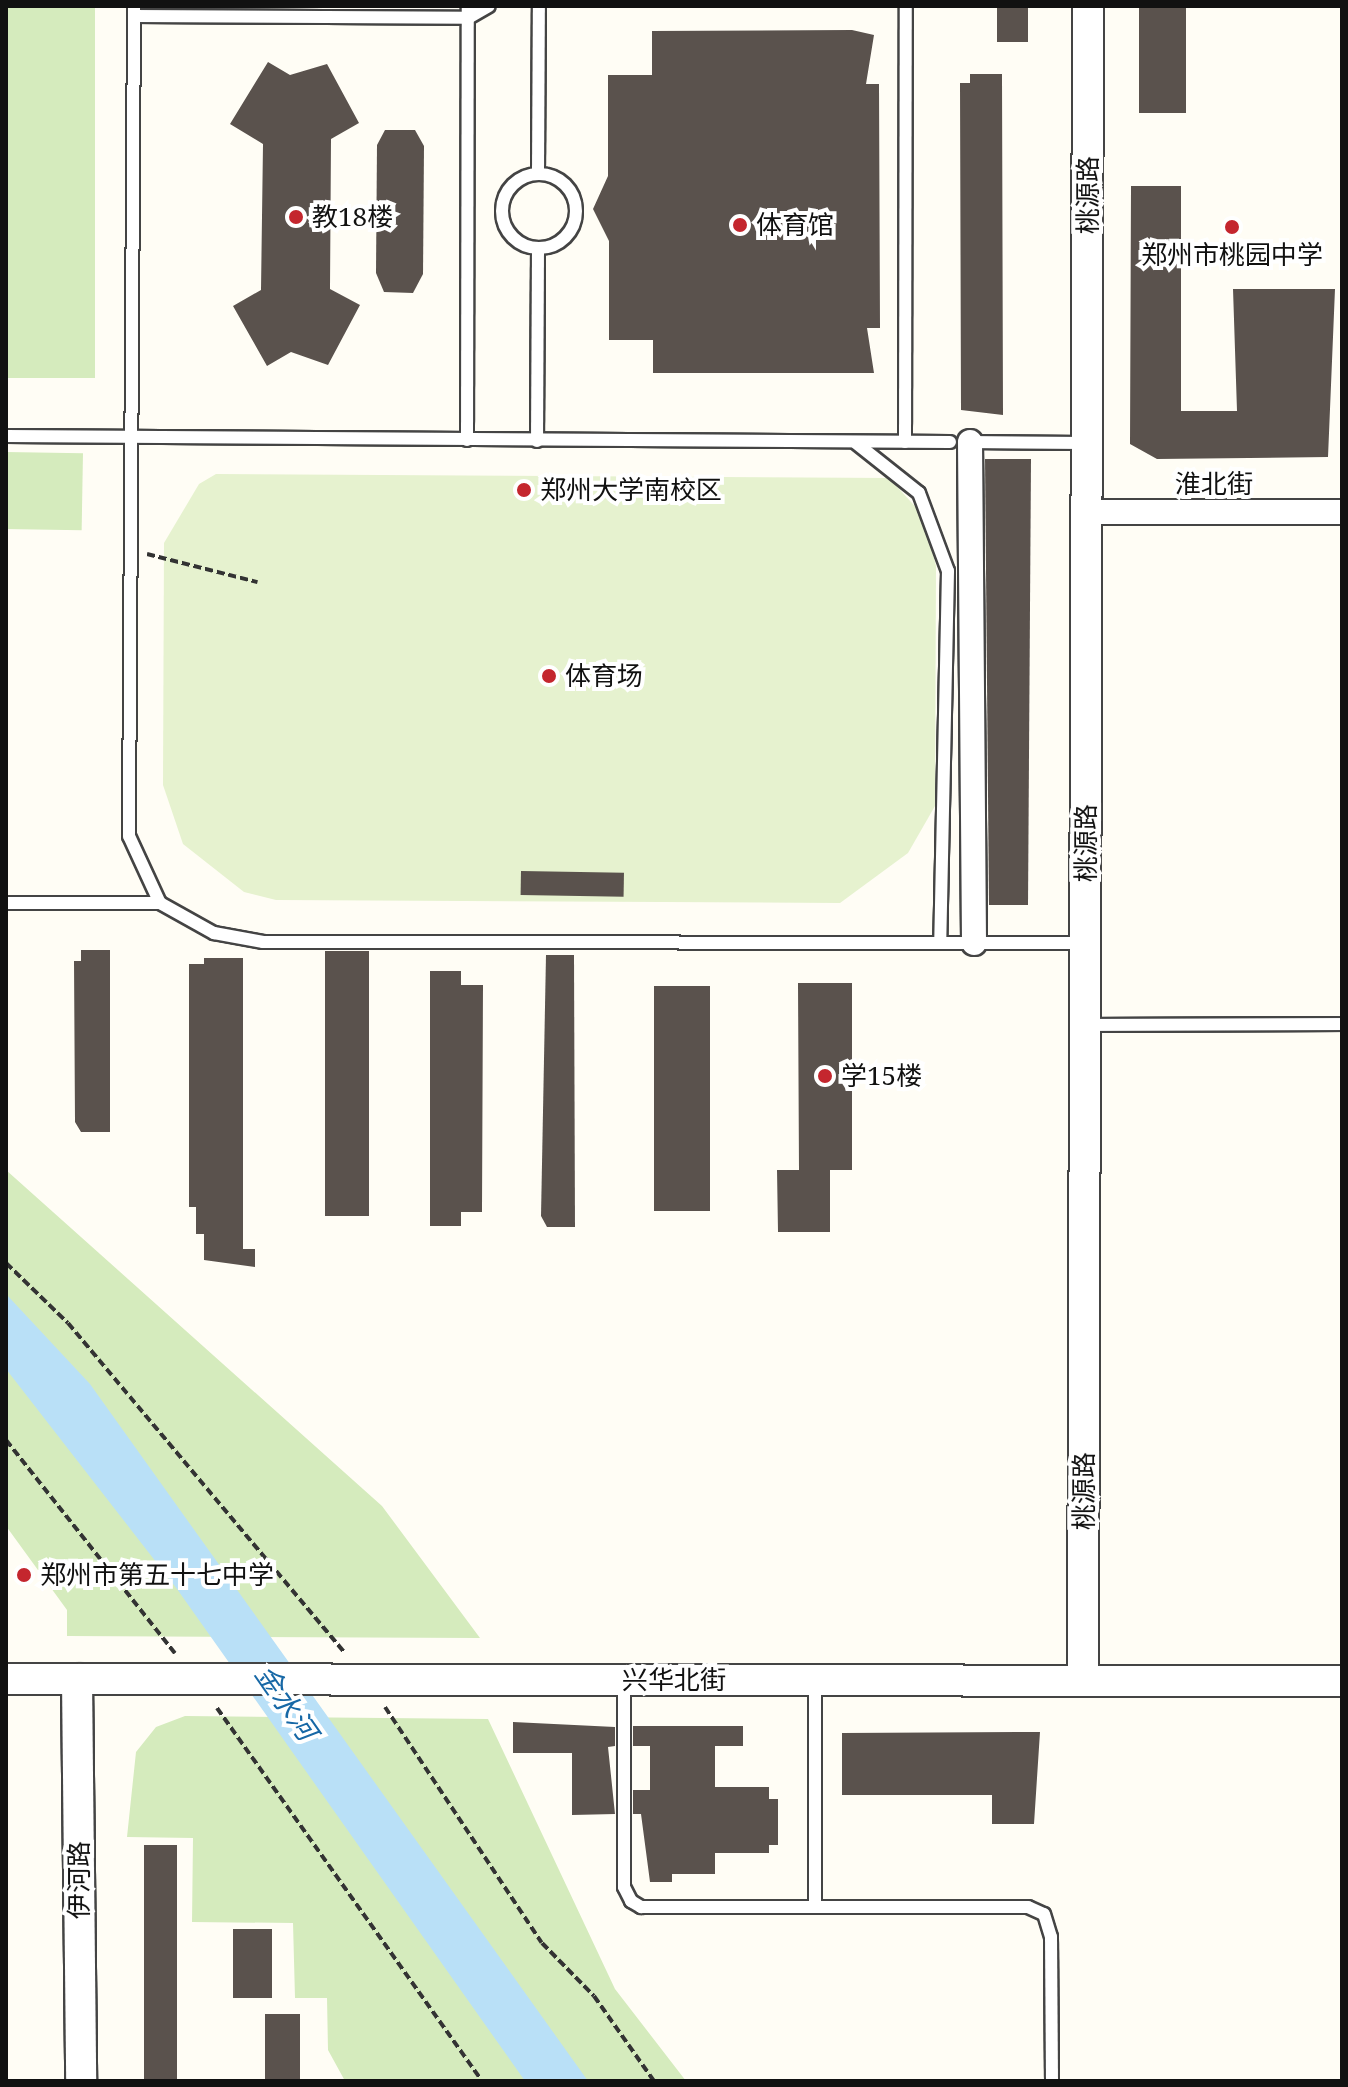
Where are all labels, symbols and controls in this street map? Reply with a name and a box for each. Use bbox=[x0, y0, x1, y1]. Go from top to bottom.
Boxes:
street label: 桃源路 bbox=[1072, 156, 1104, 234]
place label: 教18楼 bbox=[312, 201, 393, 233]
marker: 教18楼 bbox=[287, 208, 305, 226]
place label: 体育馆 bbox=[756, 209, 834, 241]
marker: 体育馆 bbox=[731, 216, 749, 234]
marker: 郑州市桃园中学 bbox=[1223, 218, 1241, 236]
place label: 郑州市桃园中学 bbox=[1141, 239, 1323, 271]
street label: 淮北街 bbox=[1175, 468, 1253, 500]
place label: 郑州大学南校区 bbox=[540, 474, 722, 506]
marker: 郑州大学南校区 bbox=[515, 481, 533, 499]
place label: 体育场 bbox=[565, 660, 643, 692]
marker: 体育场 bbox=[540, 667, 558, 685]
street label: 桃源路 bbox=[1070, 804, 1102, 882]
place label: 学15楼 bbox=[841, 1060, 922, 1092]
marker: 学15楼 bbox=[816, 1067, 834, 1085]
street label: 桃源路 bbox=[1068, 1452, 1100, 1530]
place label: 郑州市第五十七中学 bbox=[40, 1559, 274, 1591]
marker: 郑州市第五十七中学 bbox=[15, 1566, 33, 1584]
water label: 金水河 bbox=[249, 1658, 325, 1746]
street label: 兴华北街 bbox=[622, 1664, 726, 1696]
street label: 伊河路 bbox=[63, 1841, 95, 1919]

